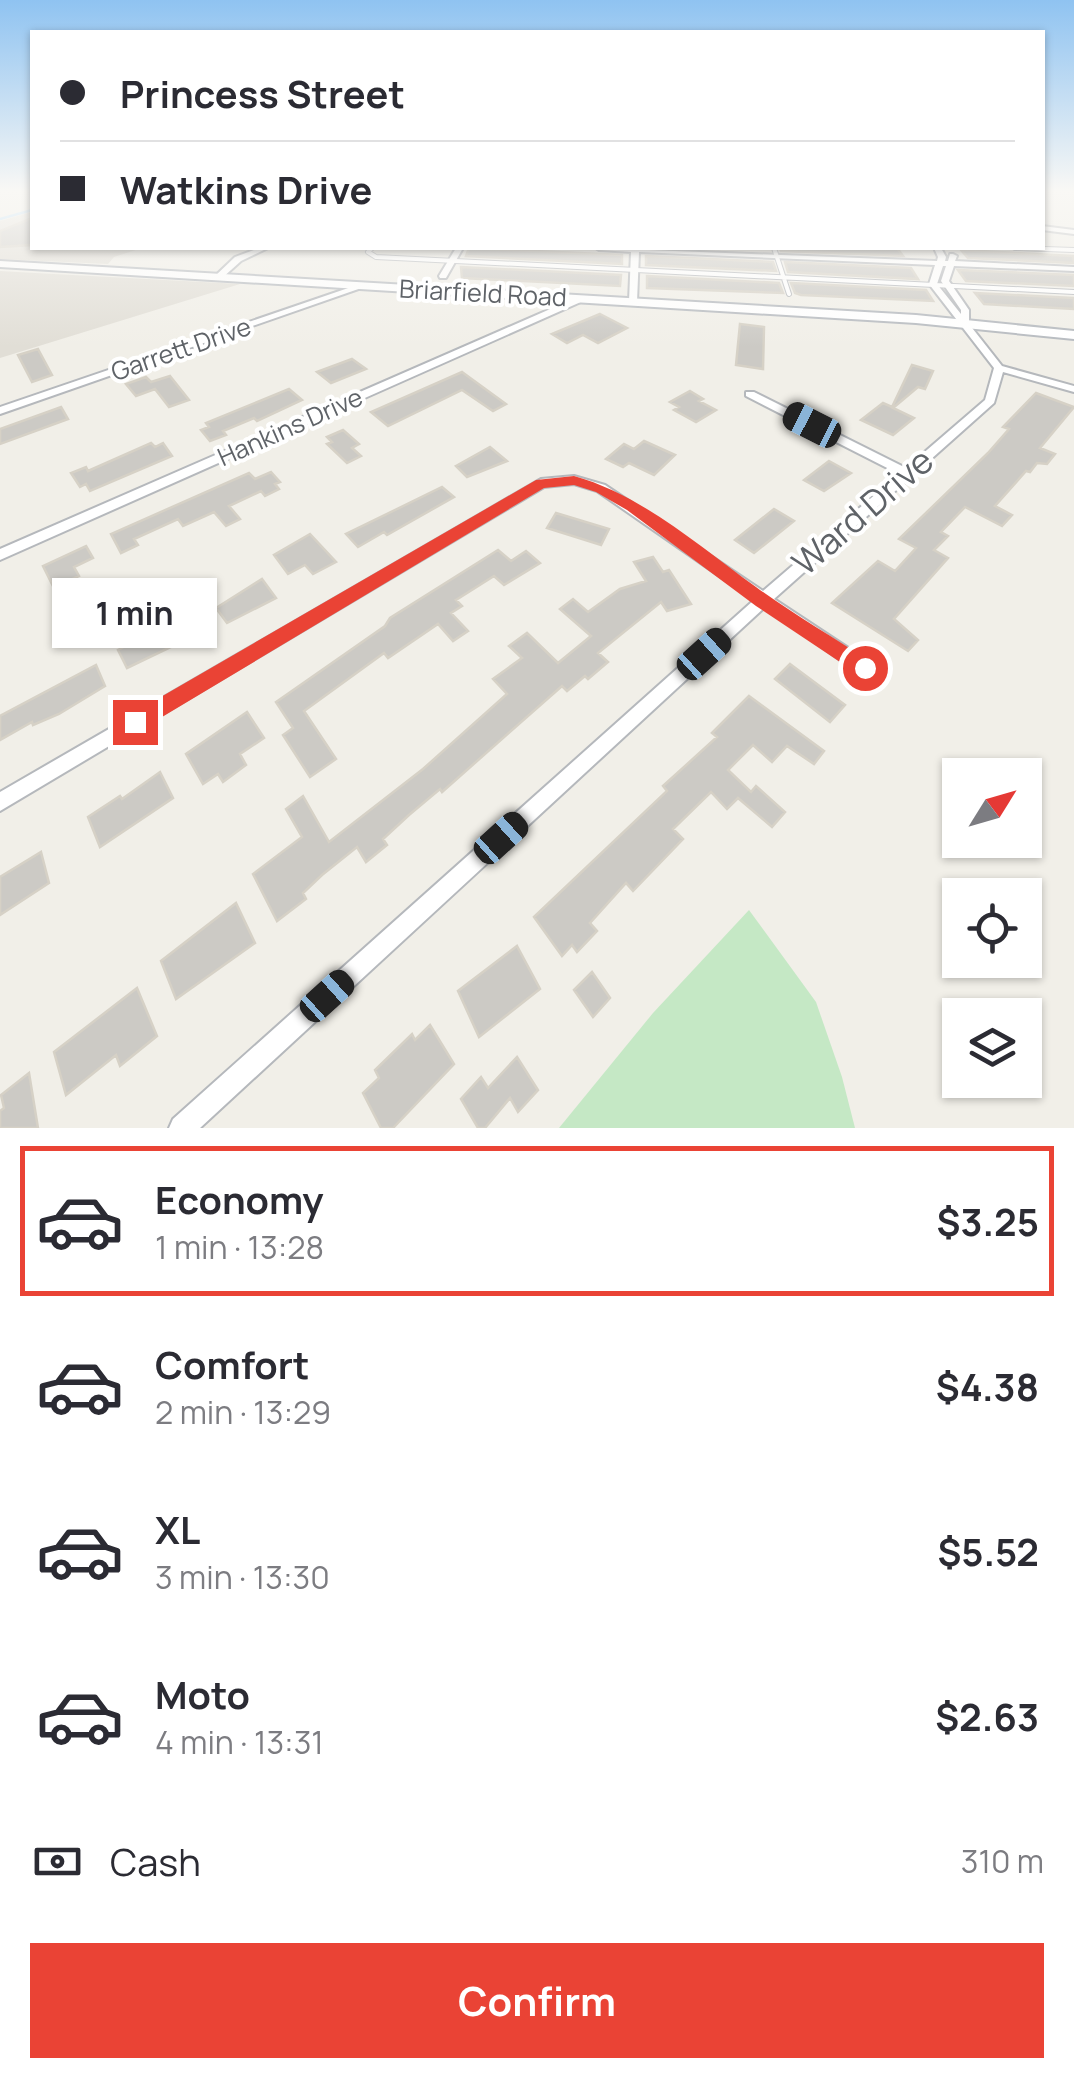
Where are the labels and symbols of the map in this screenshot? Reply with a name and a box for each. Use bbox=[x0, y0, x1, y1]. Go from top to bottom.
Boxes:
street label: Briarfield Road bbox=[398, 271, 568, 314]
street label: Garrett Drive bbox=[106, 308, 256, 389]
street label: Hankins Drive bbox=[212, 379, 368, 474]
car bbox=[778, 398, 846, 452]
street label: Ward Drive bbox=[782, 437, 943, 586]
callout: 1 min bbox=[52, 577, 218, 647]
car bbox=[672, 623, 736, 685]
route start bbox=[843, 646, 888, 691]
route end bbox=[113, 700, 158, 745]
north arrow bbox=[942, 758, 1042, 858]
car bbox=[469, 807, 533, 869]
car bbox=[295, 965, 359, 1027]

